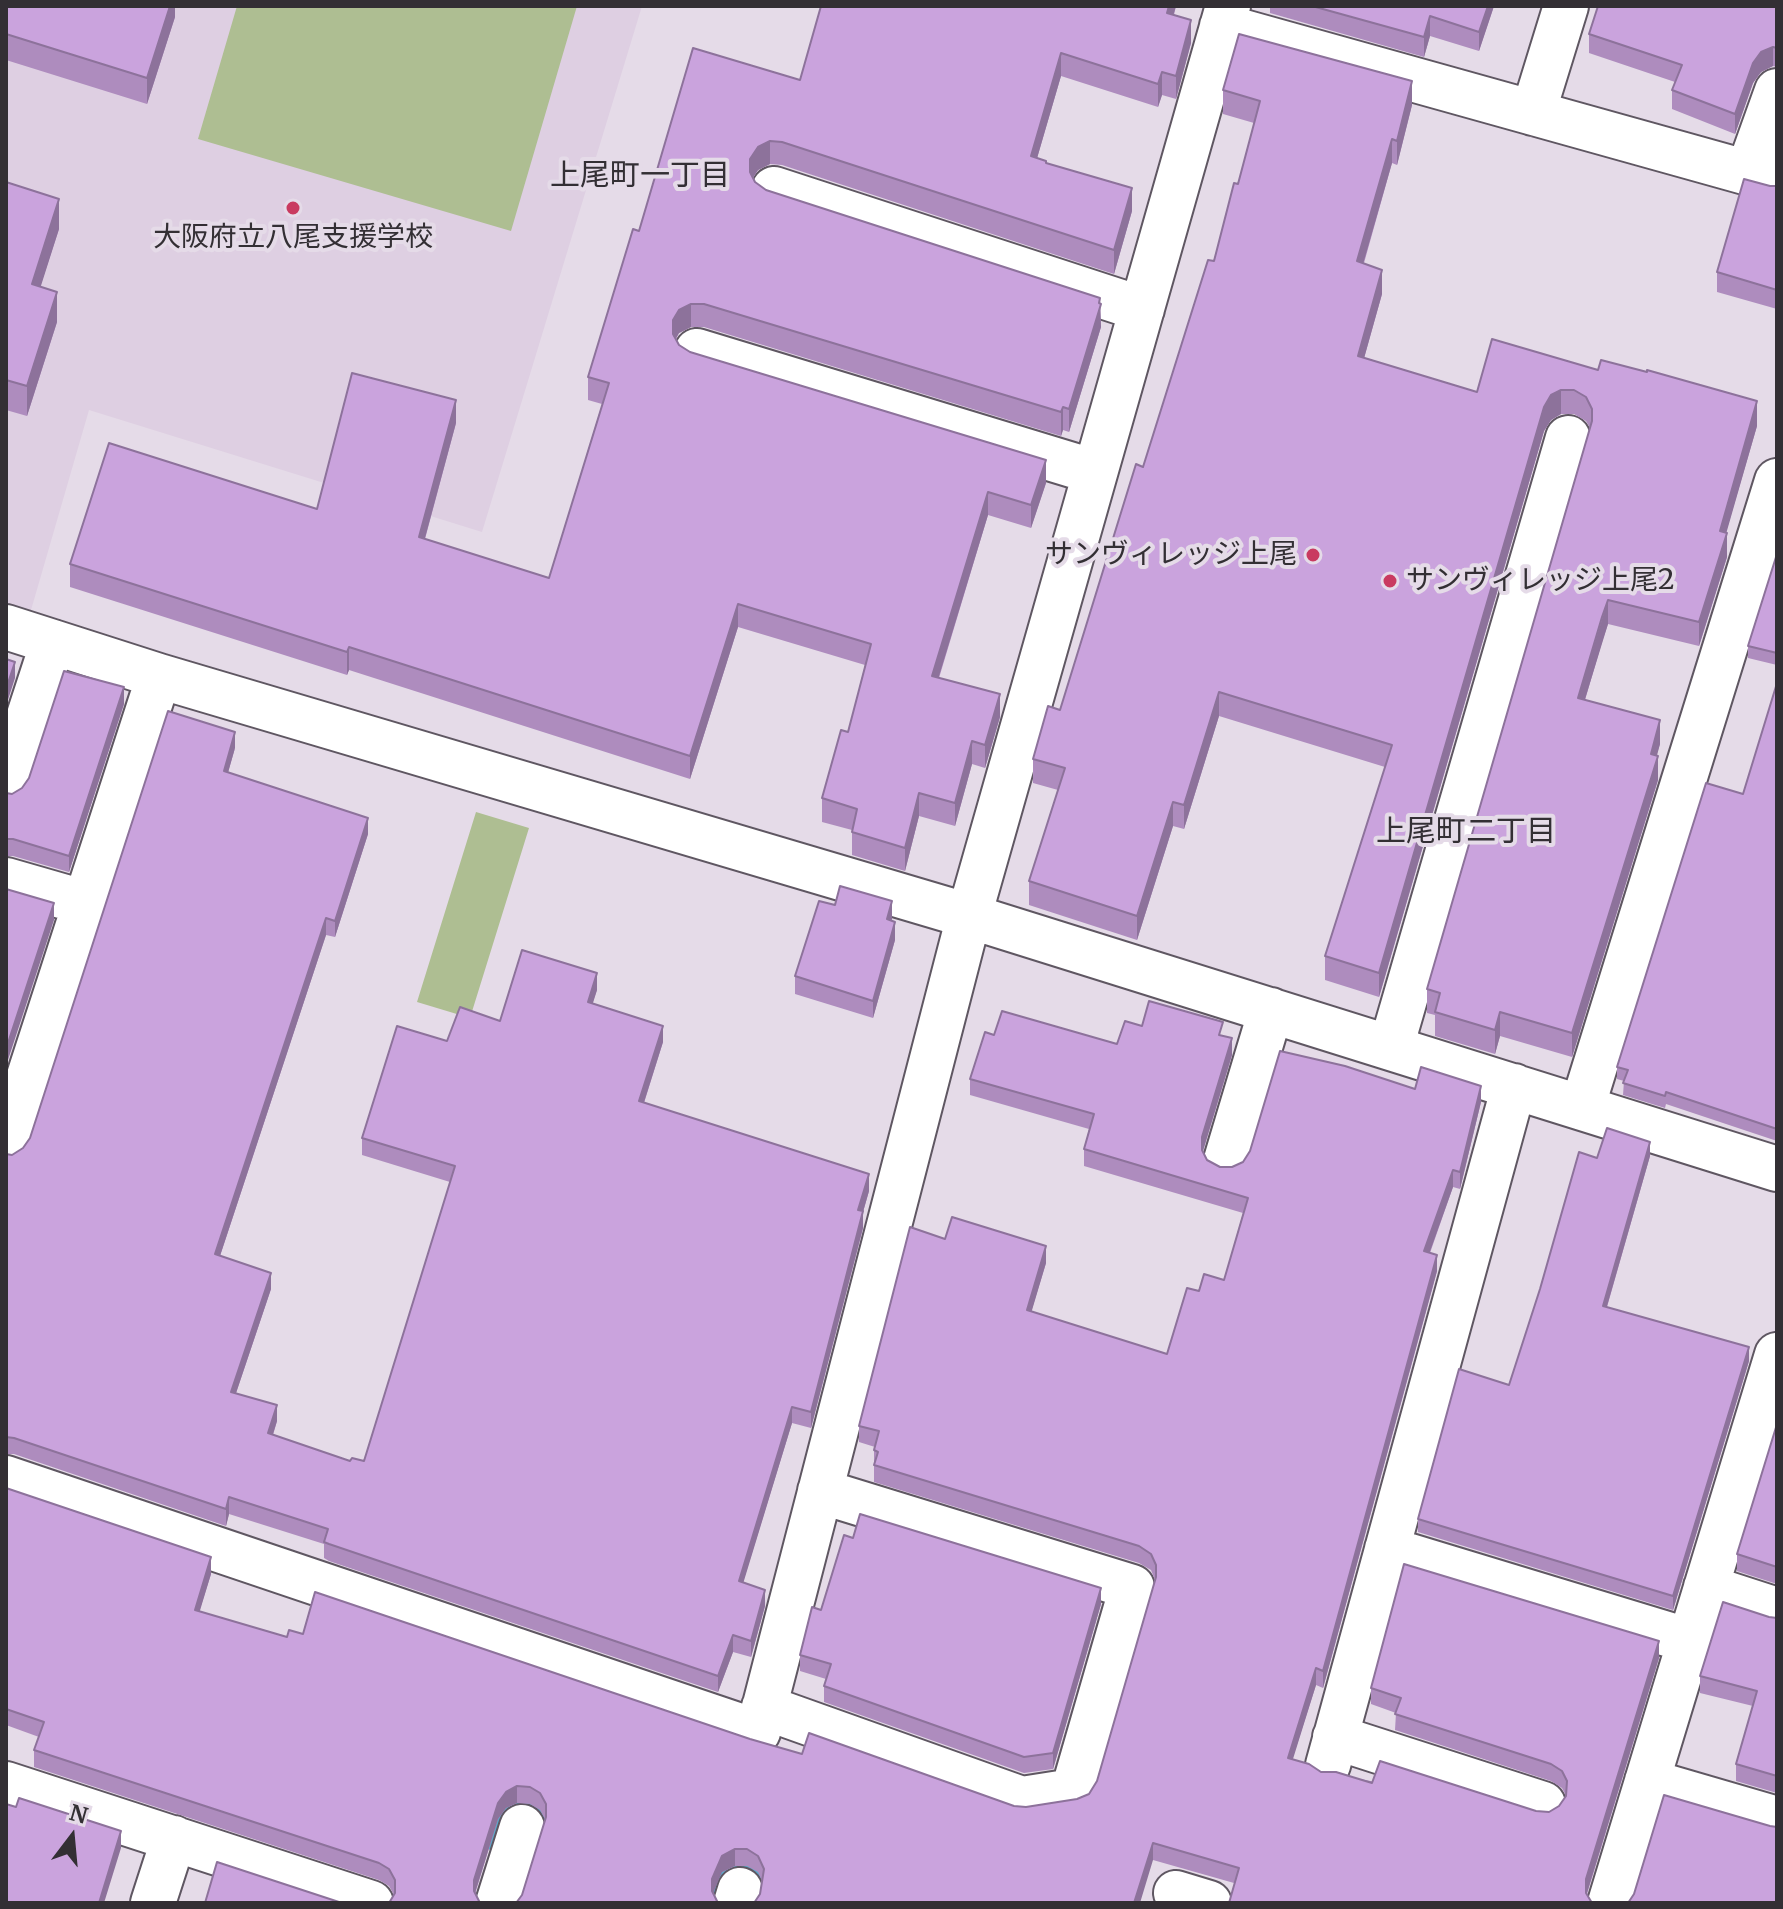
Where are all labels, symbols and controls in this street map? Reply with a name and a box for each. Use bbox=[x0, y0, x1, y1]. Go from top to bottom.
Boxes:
district label: 上尾町一丁目 bbox=[550, 159, 730, 195]
marker: 大阪府立八尾支援学校 bbox=[284, 199, 302, 217]
place label: 大阪府立八尾支援学校 bbox=[153, 221, 433, 255]
place label: サンヴィレッジ上尾 bbox=[1045, 538, 1297, 572]
marker: サンヴィレッジ上尾 bbox=[1304, 546, 1322, 564]
place label: サンヴィレッジ上尾2 bbox=[1406, 564, 1675, 598]
marker: サンヴィレッジ上尾2 bbox=[1381, 572, 1399, 590]
district label: 上尾町二丁目 bbox=[1376, 815, 1556, 851]
north arrow bbox=[32, 1797, 112, 1877]
text: N bbox=[66, 1798, 91, 1830]

